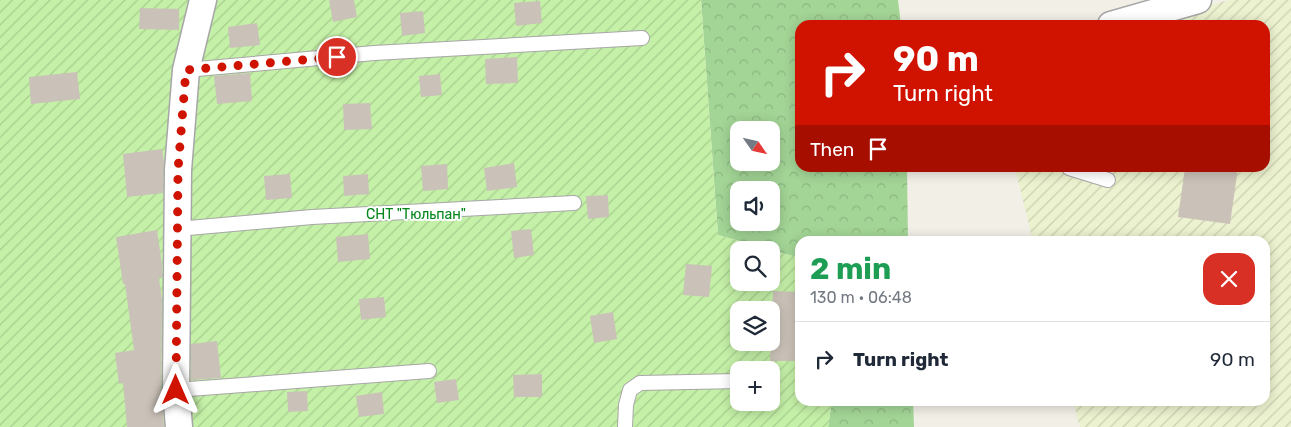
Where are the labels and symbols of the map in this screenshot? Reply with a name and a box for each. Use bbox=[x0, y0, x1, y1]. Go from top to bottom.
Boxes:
pin bbox=[316, 36, 358, 78]
north arrow bbox=[730, 121, 780, 171]
park label: СНТ "Тюльпан" bbox=[366, 206, 466, 223]
position arrow bbox=[149, 363, 201, 415]

